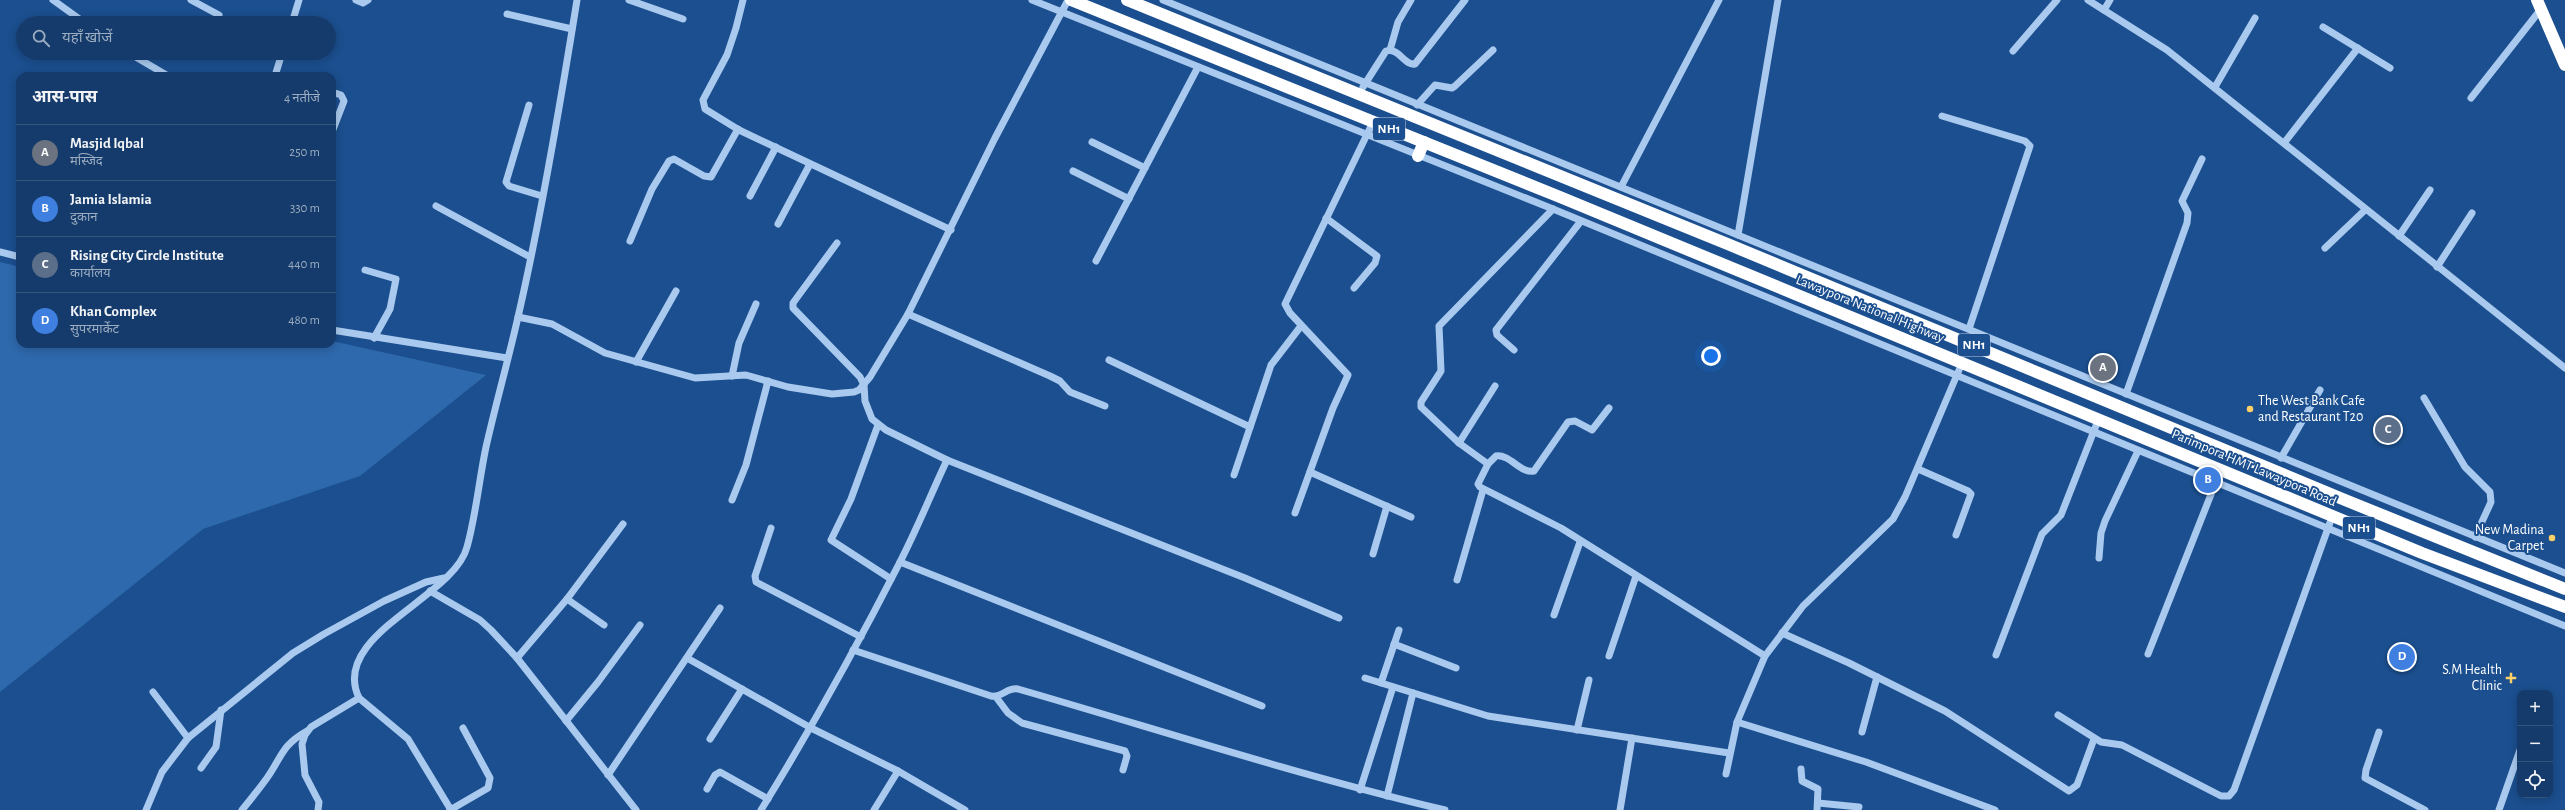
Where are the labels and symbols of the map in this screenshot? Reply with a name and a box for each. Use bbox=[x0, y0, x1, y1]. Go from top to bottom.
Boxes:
road number: NH1 bbox=[1373, 118, 1405, 140]
street label: Lawaypora National Highway bbox=[1794, 273, 1946, 345]
road number: NH1 bbox=[1958, 334, 1990, 356]
your location bbox=[1701, 346, 1721, 366]
pin: A bbox=[2090, 353, 2116, 383]
place label: The West Bank Cafe and Restaurant T20 bbox=[2258, 394, 2365, 424]
marker: The West Bank Cafe and Restaurant T20 bbox=[2245, 404, 2255, 414]
pin: C bbox=[2375, 415, 2401, 445]
street label: Parimpora HMT Lawaypora Road bbox=[2170, 427, 2338, 509]
pin: B bbox=[2195, 465, 2221, 495]
road number: NH1 bbox=[2343, 517, 2375, 539]
place label: New Madina Carpet bbox=[2475, 523, 2545, 553]
marker: New Madina Carpet bbox=[2547, 533, 2557, 543]
pin: D bbox=[2389, 642, 2415, 672]
place label: S.M Health Clinic bbox=[2442, 663, 2503, 693]
marker: S.M Health Clinic bbox=[2505, 672, 2517, 684]

